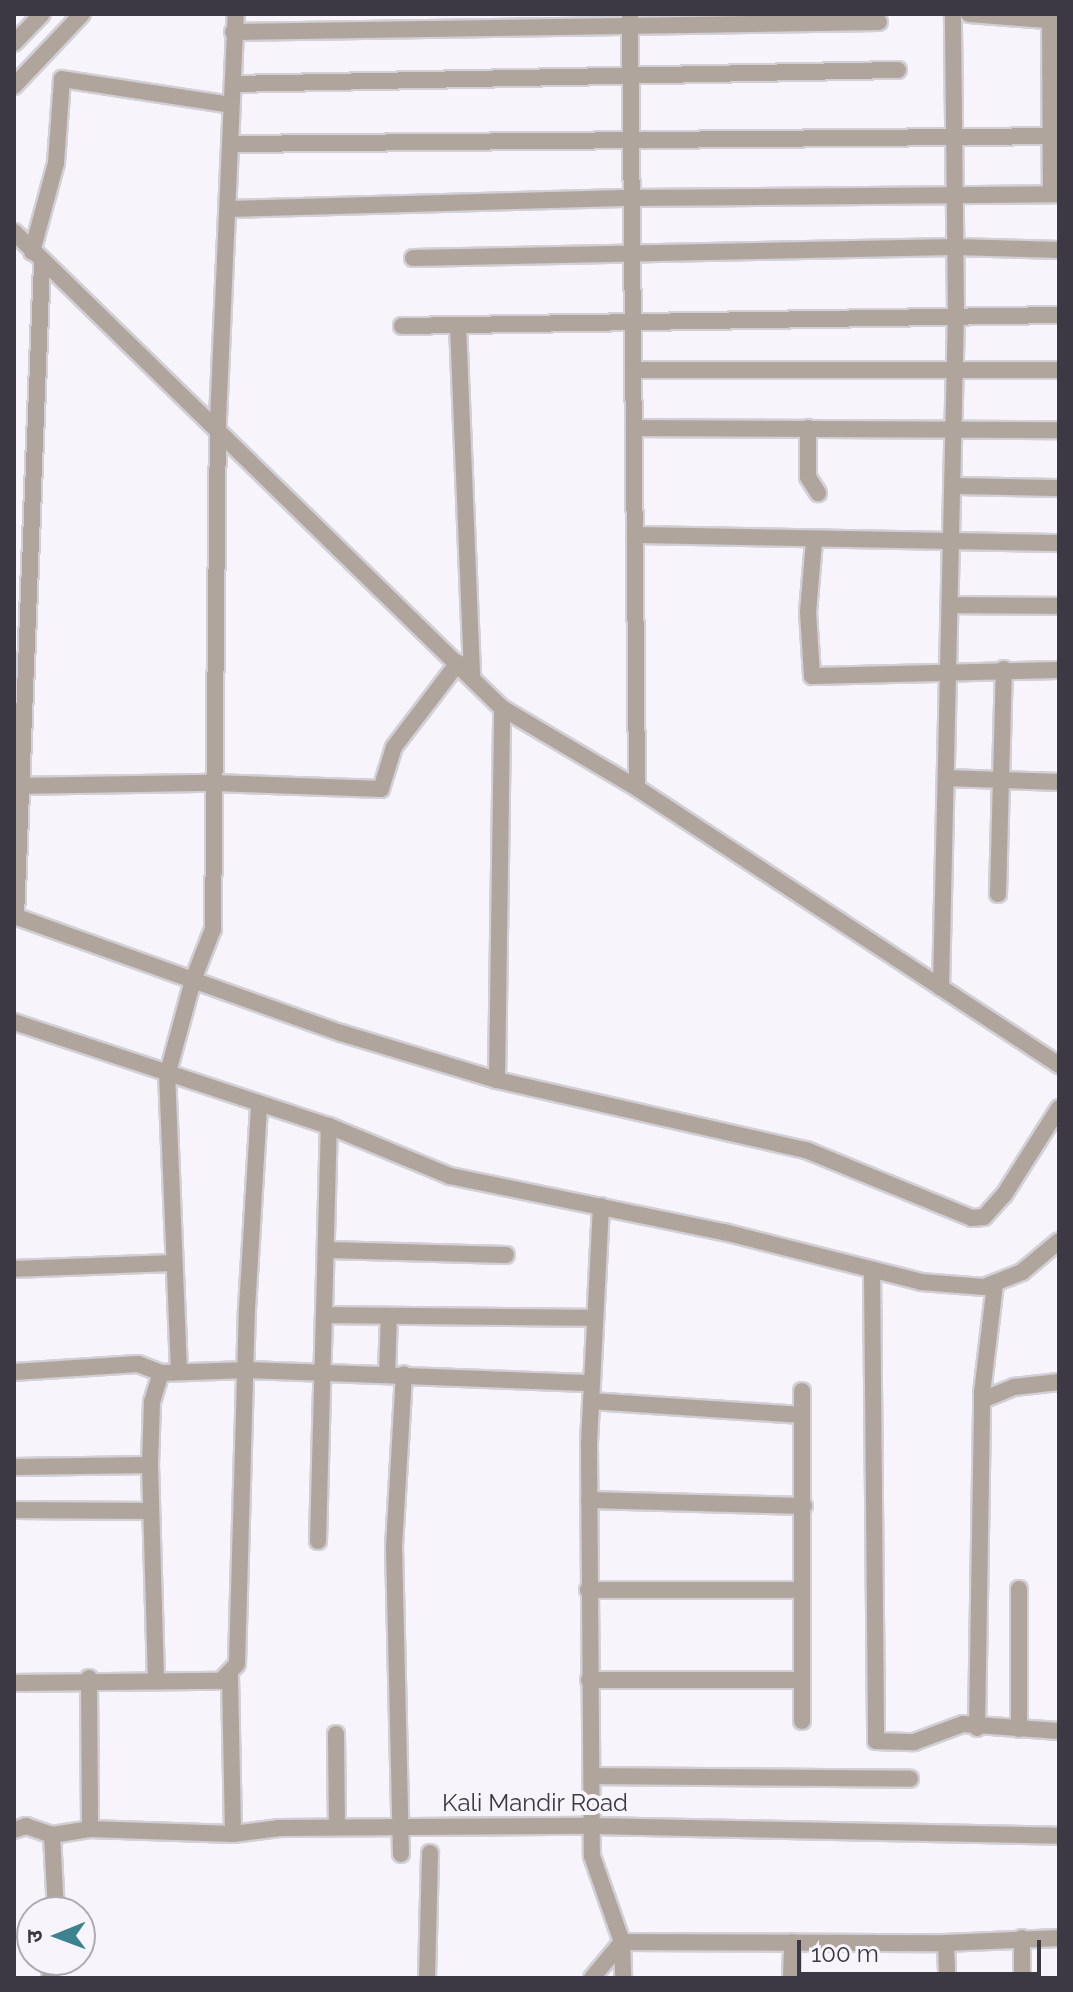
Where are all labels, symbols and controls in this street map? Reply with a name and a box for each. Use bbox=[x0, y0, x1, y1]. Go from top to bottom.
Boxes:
street label: Kali Mandir Road bbox=[442, 1789, 628, 1817]
north arrow bbox=[16, 1896, 96, 1976]
scale bar bbox=[801, 1924, 1045, 1974]
text: उ bbox=[21, 1930, 47, 1943]
text: 100 m bbox=[811, 1939, 879, 1968]

